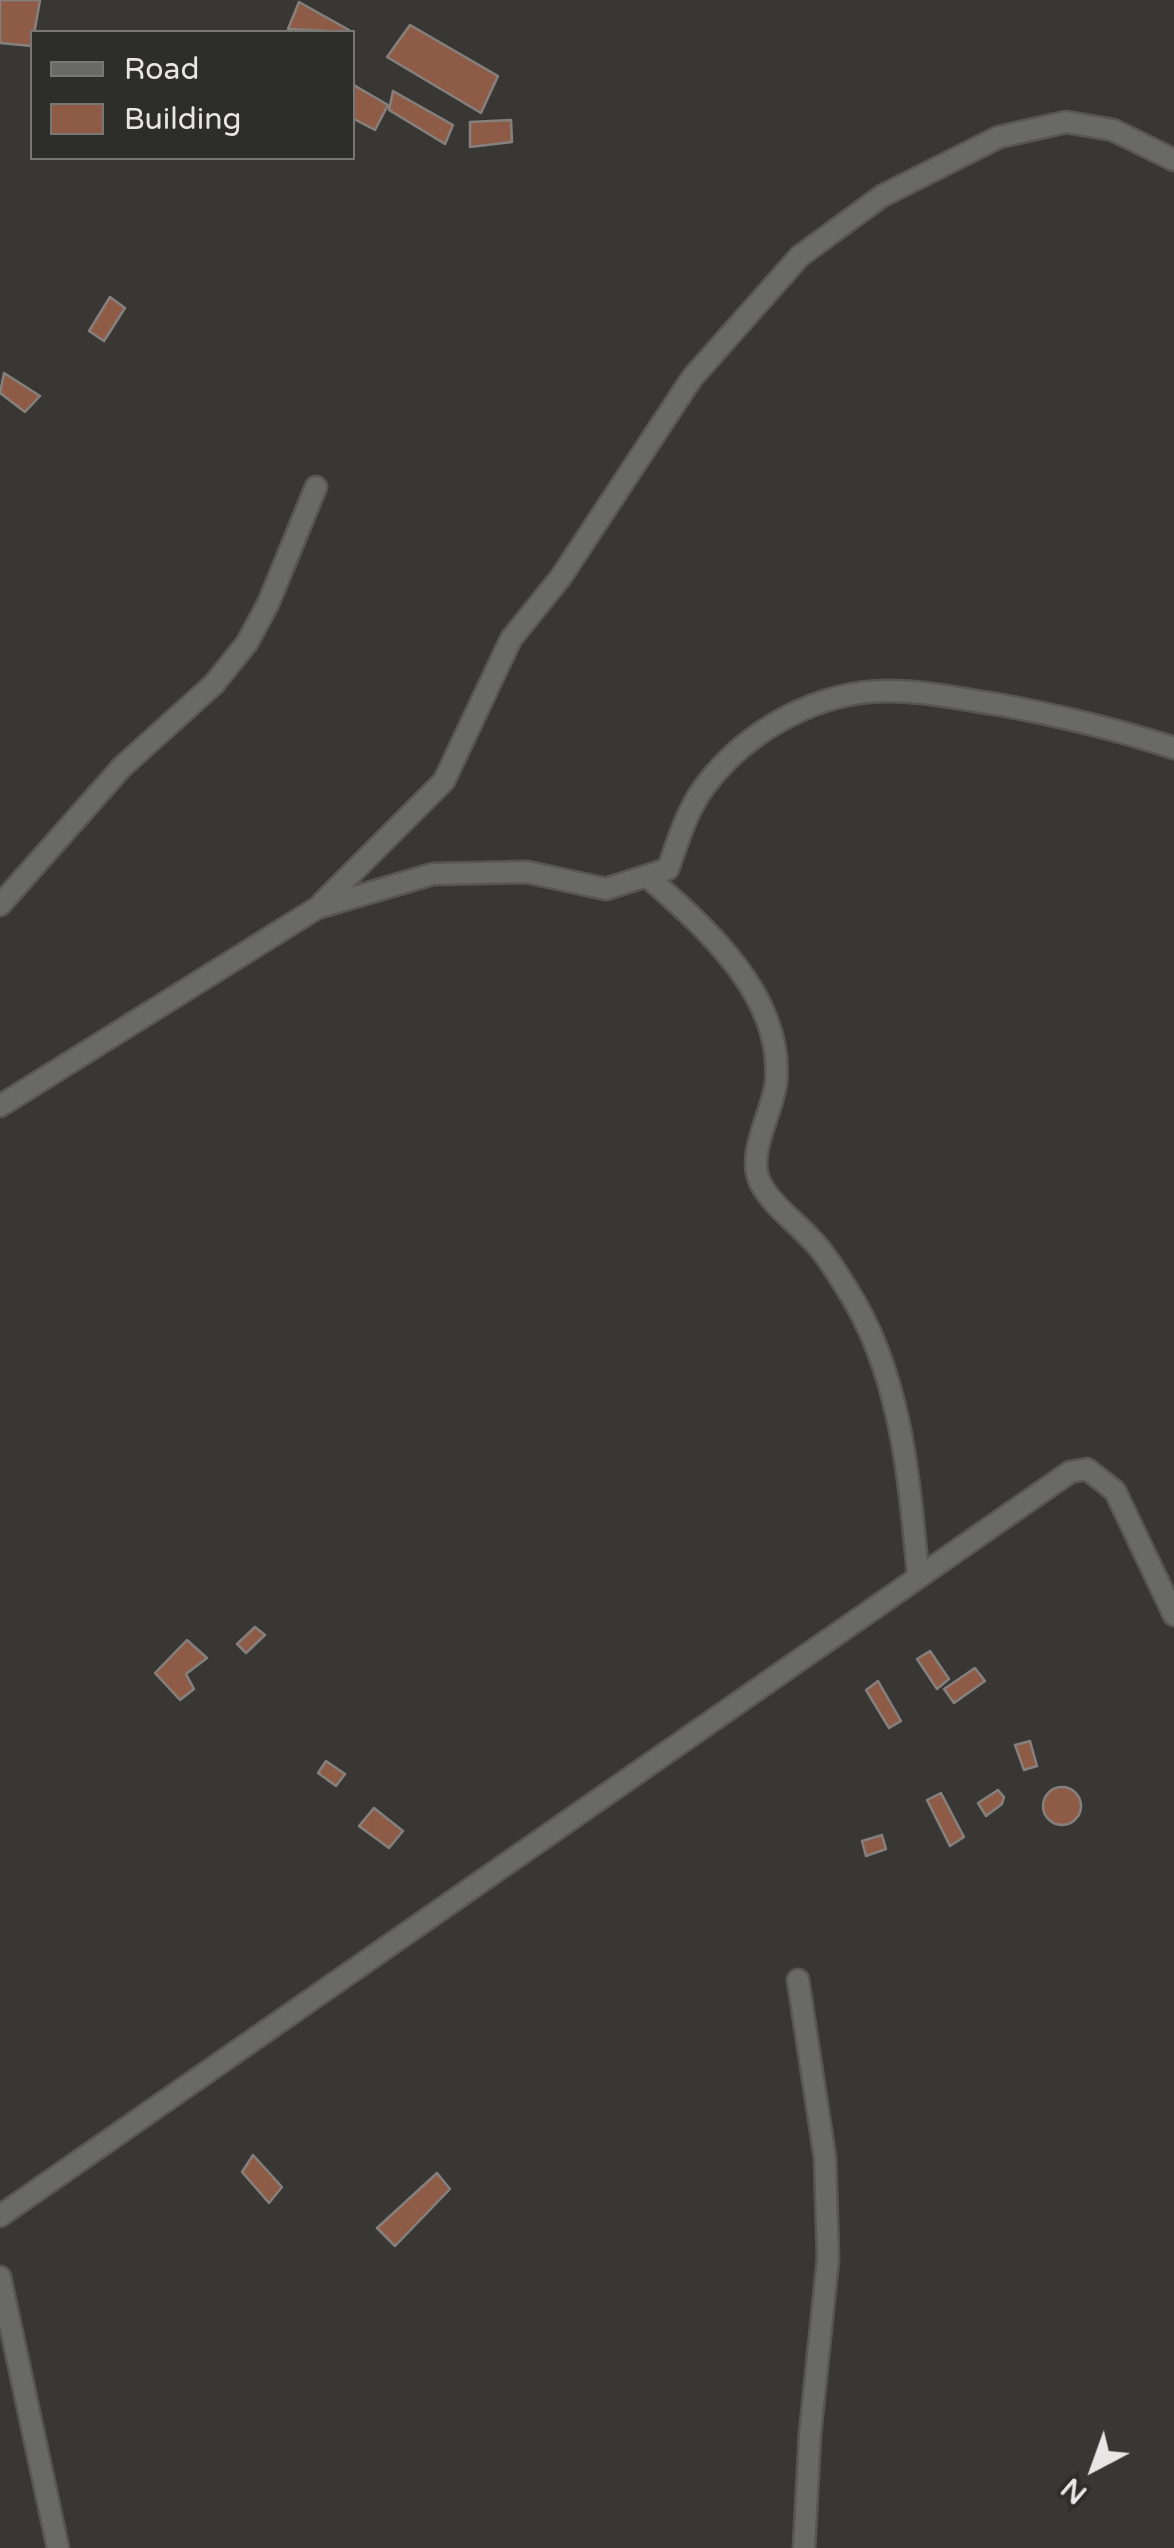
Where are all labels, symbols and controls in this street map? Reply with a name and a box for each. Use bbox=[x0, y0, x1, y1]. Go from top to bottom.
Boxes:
legend bbox=[30, 30, 355, 160]
text: Road bbox=[124, 51, 199, 88]
text: Building bbox=[124, 101, 241, 138]
north arrow bbox=[1044, 2418, 1144, 2518]
text: N bbox=[1055, 2470, 1094, 2511]

